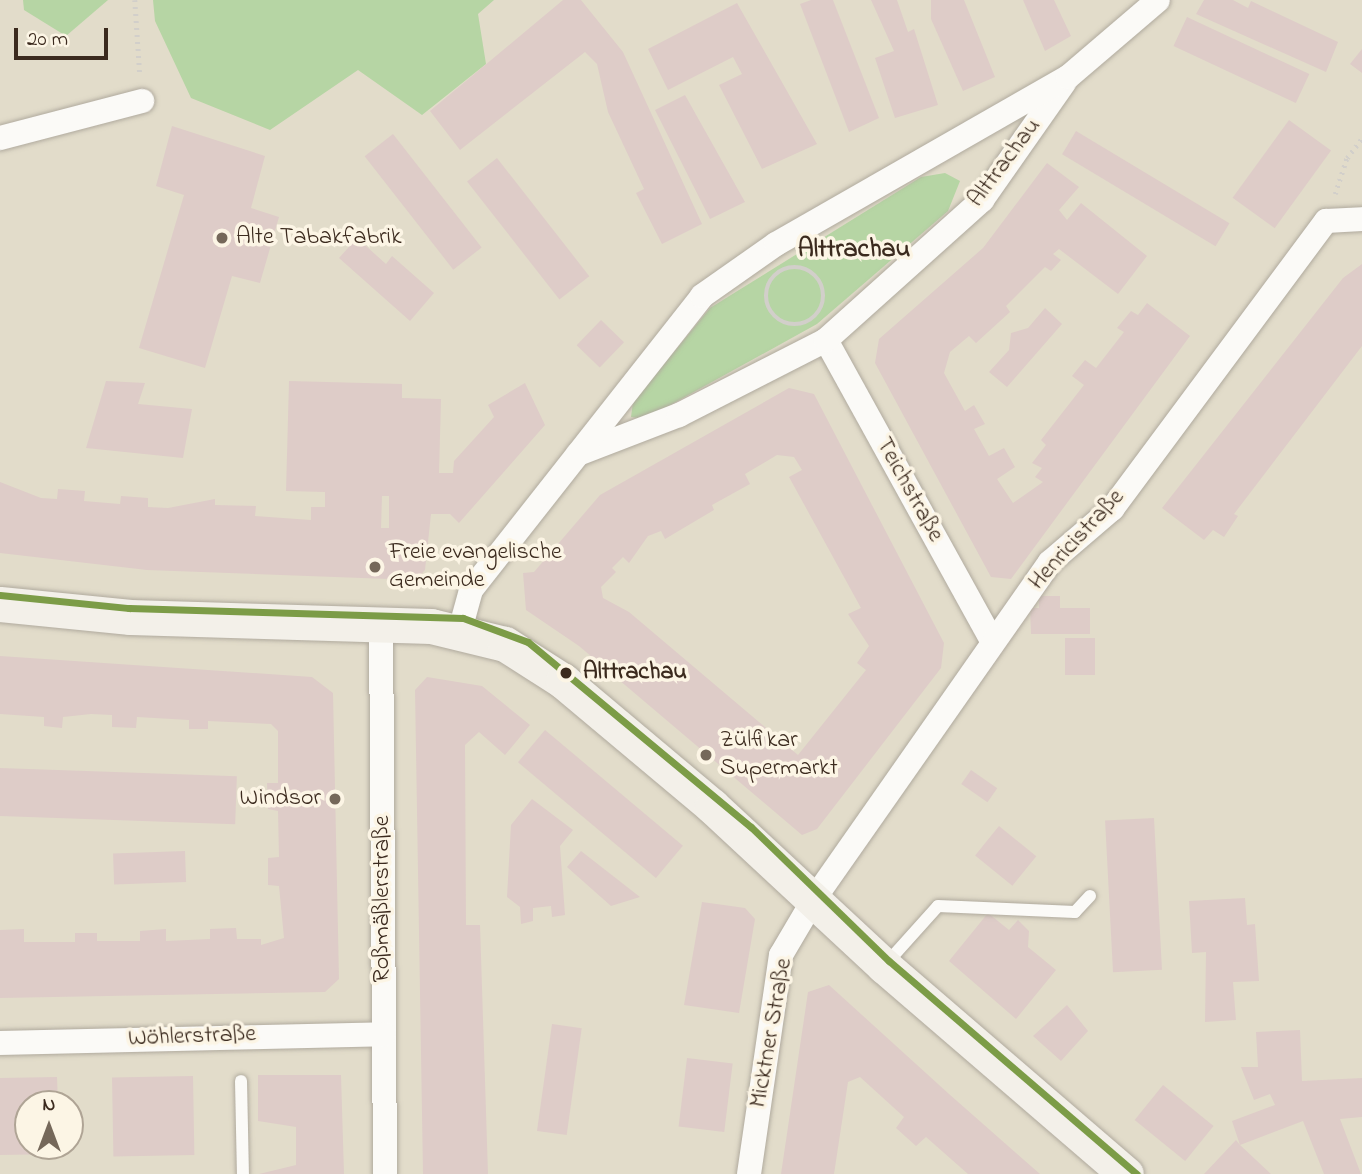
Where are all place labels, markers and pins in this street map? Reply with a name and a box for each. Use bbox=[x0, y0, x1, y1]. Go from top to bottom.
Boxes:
place label: Alte Tabakfabrik bbox=[236, 224, 402, 252]
marker: Alte Tabakfabrik bbox=[214, 230, 230, 246]
place label: Freie evangelische Gemeinde bbox=[389, 539, 562, 595]
marker: Freie evangelische Gemeinde bbox=[367, 559, 383, 575]
place label: Alttrachau bbox=[583, 659, 687, 687]
marker: Alttrachau bbox=[555, 662, 577, 684]
place label: Zülfikar Supermarkt bbox=[720, 727, 838, 783]
marker: Zülfikar Supermarkt bbox=[698, 747, 714, 763]
place label: Windsor bbox=[239, 785, 321, 813]
marker: Windsor bbox=[327, 791, 343, 807]

